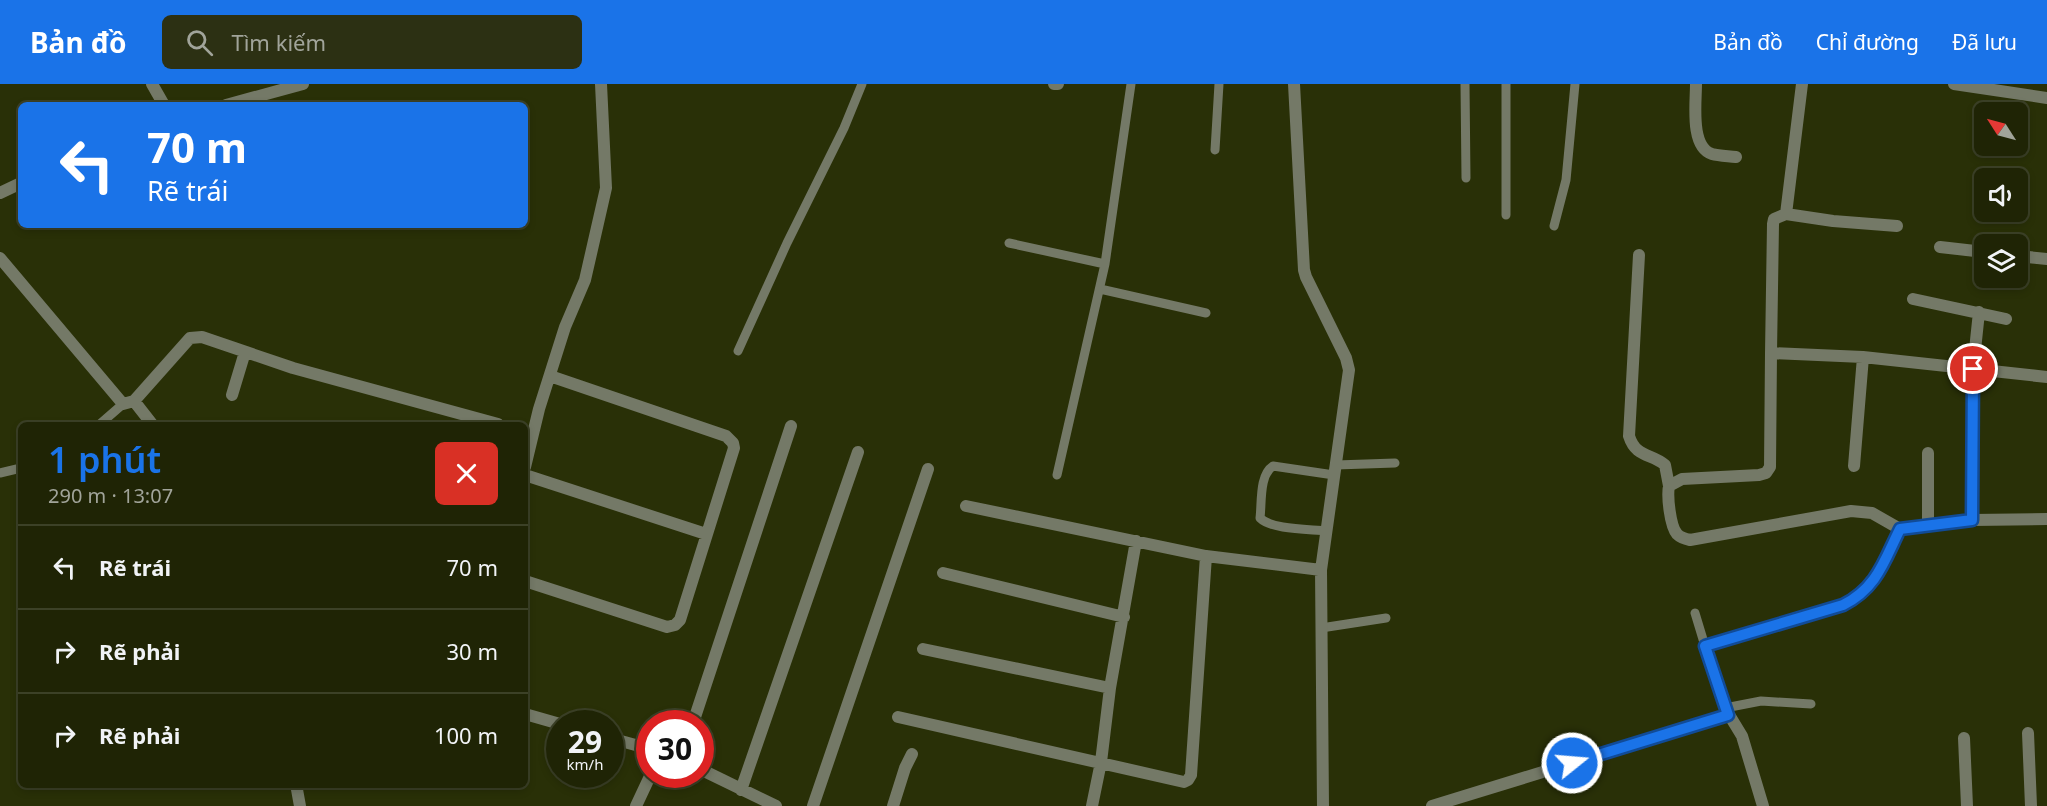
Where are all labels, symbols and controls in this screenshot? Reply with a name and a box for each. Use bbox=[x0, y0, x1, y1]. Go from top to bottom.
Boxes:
search box bbox=[162, 15, 582, 69]
text: Bản đồ bbox=[30, 23, 126, 61]
icon: search bbox=[183, 26, 216, 59]
text: Tìm kiếm bbox=[231, 27, 326, 57]
text: Bản đồ bbox=[1713, 28, 1783, 56]
text: Chỉ đường bbox=[1816, 28, 1919, 56]
text: Đã lưu bbox=[1952, 28, 2017, 56]
north arrow bbox=[1974, 102, 2028, 156]
map controls bbox=[1974, 102, 2028, 288]
text: 70 m bbox=[147, 118, 247, 175]
icon: left bbox=[48, 126, 126, 204]
button: sound bbox=[1974, 168, 2028, 222]
text: Rẽ trái bbox=[147, 172, 229, 209]
button: layers bbox=[1974, 234, 2028, 288]
pin bbox=[1947, 343, 1998, 394]
icon: arrive bbox=[1956, 352, 1989, 385]
text: 1 phút bbox=[48, 435, 161, 484]
button: close bbox=[435, 442, 498, 505]
text: 290 m · 13:07 bbox=[48, 482, 173, 509]
icon: left bbox=[48, 551, 81, 584]
text: Rẽ trái bbox=[99, 552, 171, 582]
text: 70 m bbox=[447, 552, 498, 582]
icon: right bbox=[48, 635, 81, 668]
text: Rẽ phải bbox=[99, 636, 180, 666]
text: 30 m bbox=[447, 636, 498, 666]
speed limit sign: 30 bbox=[636, 710, 714, 788]
icon: right bbox=[48, 719, 81, 752]
text: Rẽ phải bbox=[99, 720, 180, 750]
text: 100 m bbox=[434, 720, 498, 750]
text: 29 bbox=[568, 721, 602, 762]
position arrow bbox=[1540, 731, 1604, 795]
text: km/h bbox=[567, 754, 603, 774]

